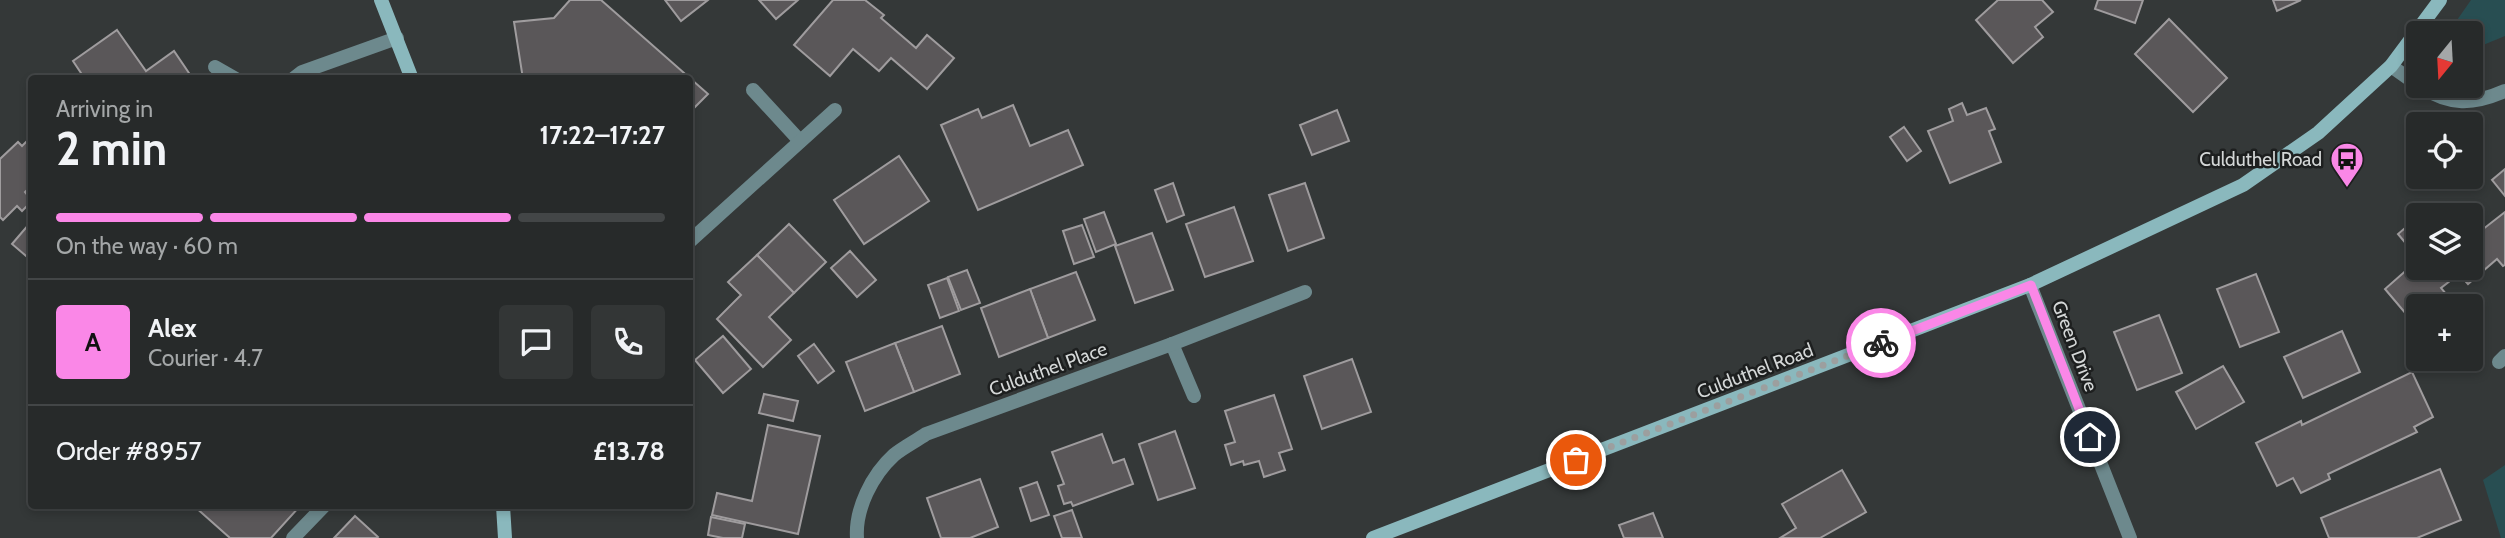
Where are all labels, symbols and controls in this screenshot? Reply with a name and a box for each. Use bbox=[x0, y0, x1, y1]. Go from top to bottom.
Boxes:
north arrow bbox=[2406, 21, 2483, 98]
map controls bbox=[2406, 21, 2483, 371]
text: Arriving in bbox=[56, 95, 153, 123]
button: locate bbox=[2406, 112, 2483, 189]
text: 17:22–17:27 bbox=[539, 119, 665, 151]
text: 2 min bbox=[56, 121, 167, 177]
bus stop icon: Culduthel Road bbox=[2328, 140, 2366, 189]
place label: Culduthel Road bbox=[2199, 148, 2322, 171]
button: layers bbox=[2406, 203, 2483, 280]
text: On the way · 60 m bbox=[56, 232, 238, 260]
button: + bbox=[2406, 294, 2483, 371]
street label: Green Drive bbox=[2047, 297, 2103, 395]
button: chat bbox=[499, 305, 573, 379]
button: phone bbox=[591, 305, 665, 379]
courier bbox=[1846, 308, 1916, 378]
text: Alex bbox=[148, 312, 197, 344]
icon: bike bbox=[1862, 324, 1900, 362]
text: A bbox=[85, 326, 101, 358]
street label: Culduthel Place bbox=[986, 337, 1110, 401]
street label: Culduthel Road bbox=[1694, 338, 1816, 404]
text: Courier · 4.7 bbox=[148, 344, 263, 372]
pin bbox=[2060, 407, 2120, 467]
icon: home bbox=[2071, 418, 2109, 456]
pin bbox=[1546, 430, 1606, 490]
text: Order #8957 bbox=[56, 435, 202, 467]
text: £13.78 bbox=[593, 435, 665, 467]
icon: bag bbox=[1557, 441, 1595, 479]

